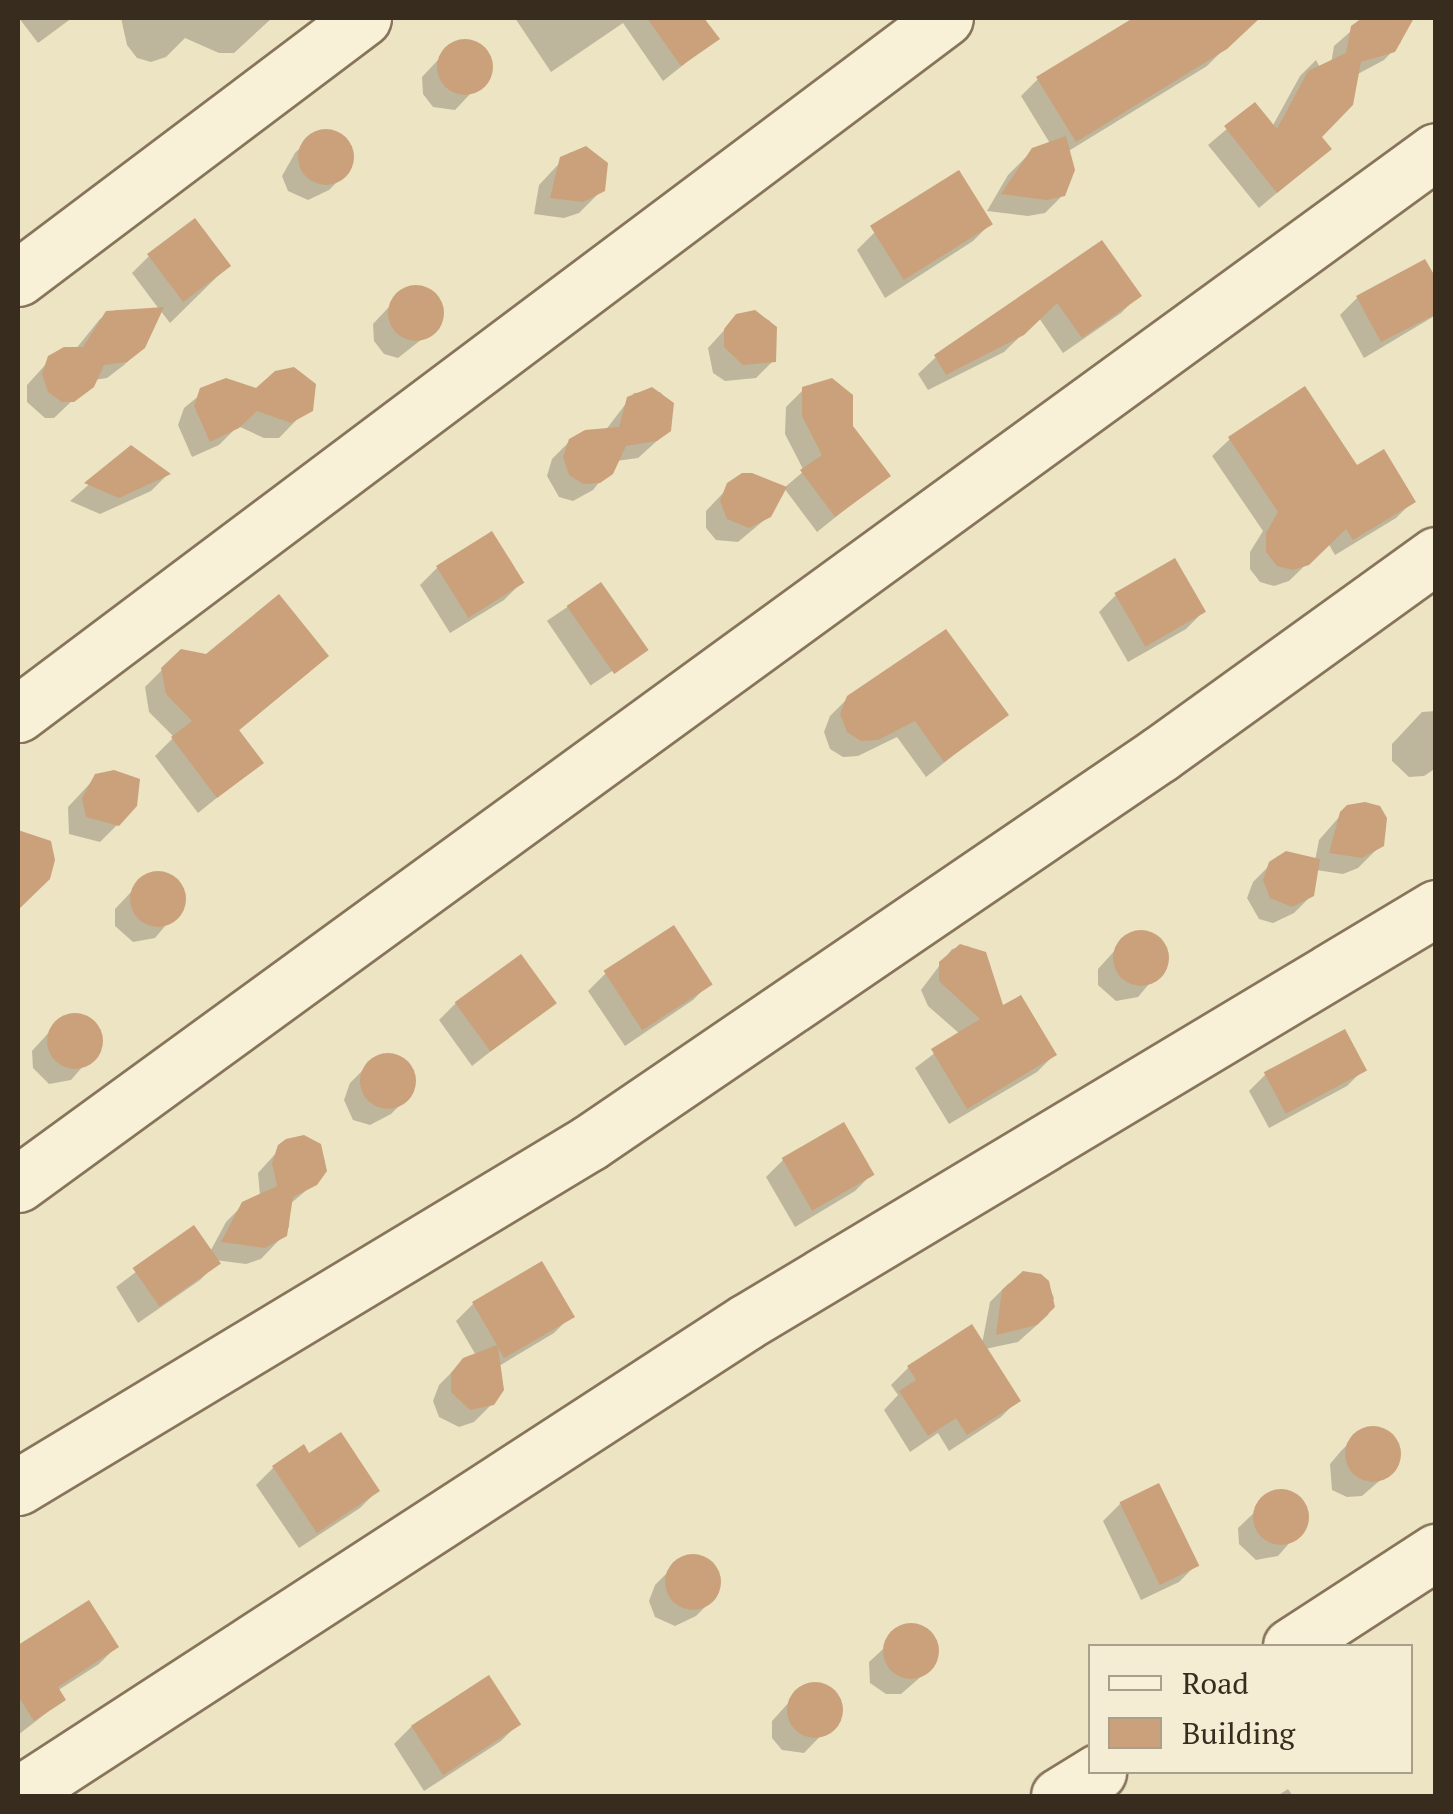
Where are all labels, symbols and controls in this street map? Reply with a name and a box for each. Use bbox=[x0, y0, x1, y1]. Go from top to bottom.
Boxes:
legend bbox=[1088, 1644, 1413, 1774]
text: Road bbox=[1182, 1663, 1249, 1703]
text: Building bbox=[1182, 1713, 1295, 1753]

